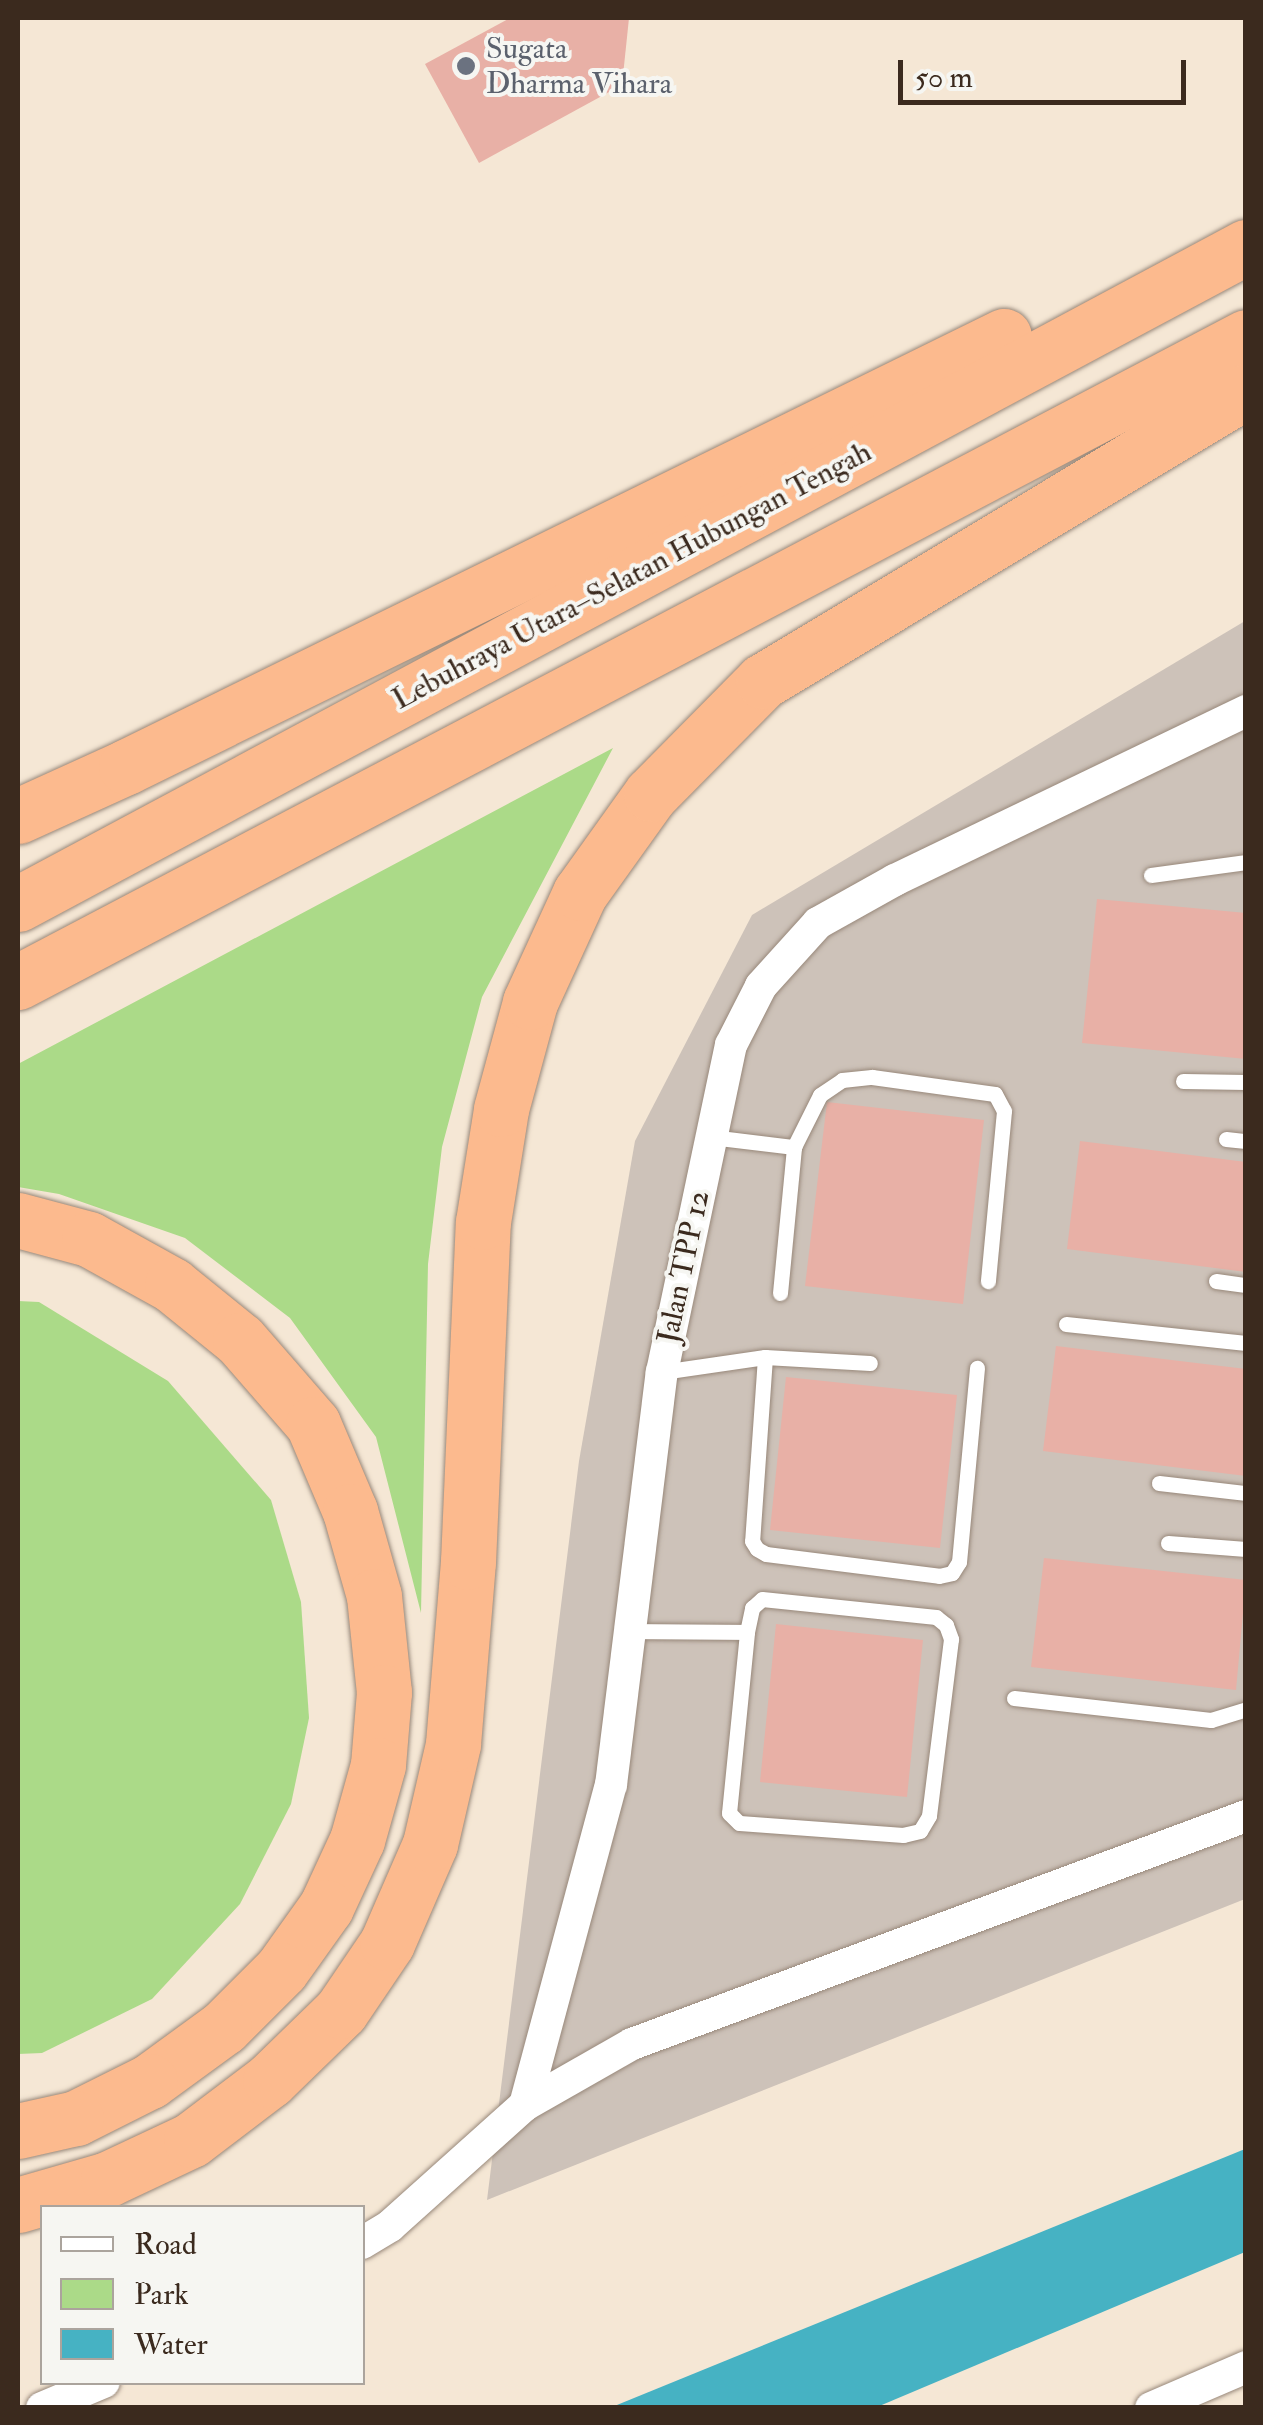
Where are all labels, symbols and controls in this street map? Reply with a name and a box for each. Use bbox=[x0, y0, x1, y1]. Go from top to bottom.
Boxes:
place label: Sugata Dharma Vihara bbox=[486, 31, 672, 102]
scale bar bbox=[903, 40, 1190, 102]
marker: Sugata Dharma Vihara bbox=[455, 55, 477, 77]
text: 50 m bbox=[915, 59, 973, 96]
street label: Lebuhraya Utara–Selatan Hubungan Tengah bbox=[386, 434, 878, 718]
street label: Jalan TPP 12 bbox=[650, 1187, 718, 1347]
legend bbox=[40, 2205, 365, 2385]
text: Road bbox=[134, 2226, 197, 2263]
text: Park bbox=[134, 2276, 189, 2313]
text: Water bbox=[134, 2326, 208, 2363]

